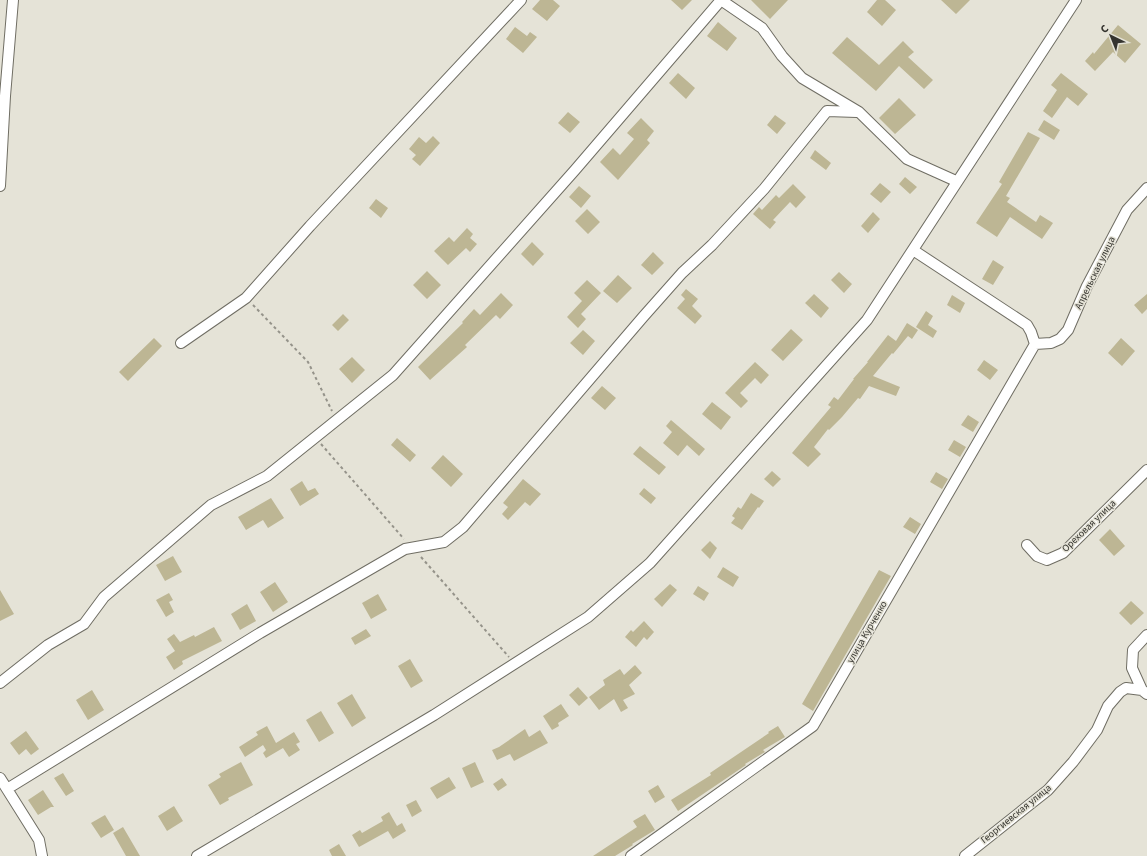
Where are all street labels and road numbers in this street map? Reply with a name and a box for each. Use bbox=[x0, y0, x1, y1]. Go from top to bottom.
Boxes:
street label: Апрельская улица bbox=[1071, 234, 1119, 312]
street label: Ореховая улица bbox=[1059, 497, 1119, 555]
street label: улица Курченко bbox=[843, 598, 891, 666]
street label: Георгиевская улица bbox=[978, 781, 1054, 847]

